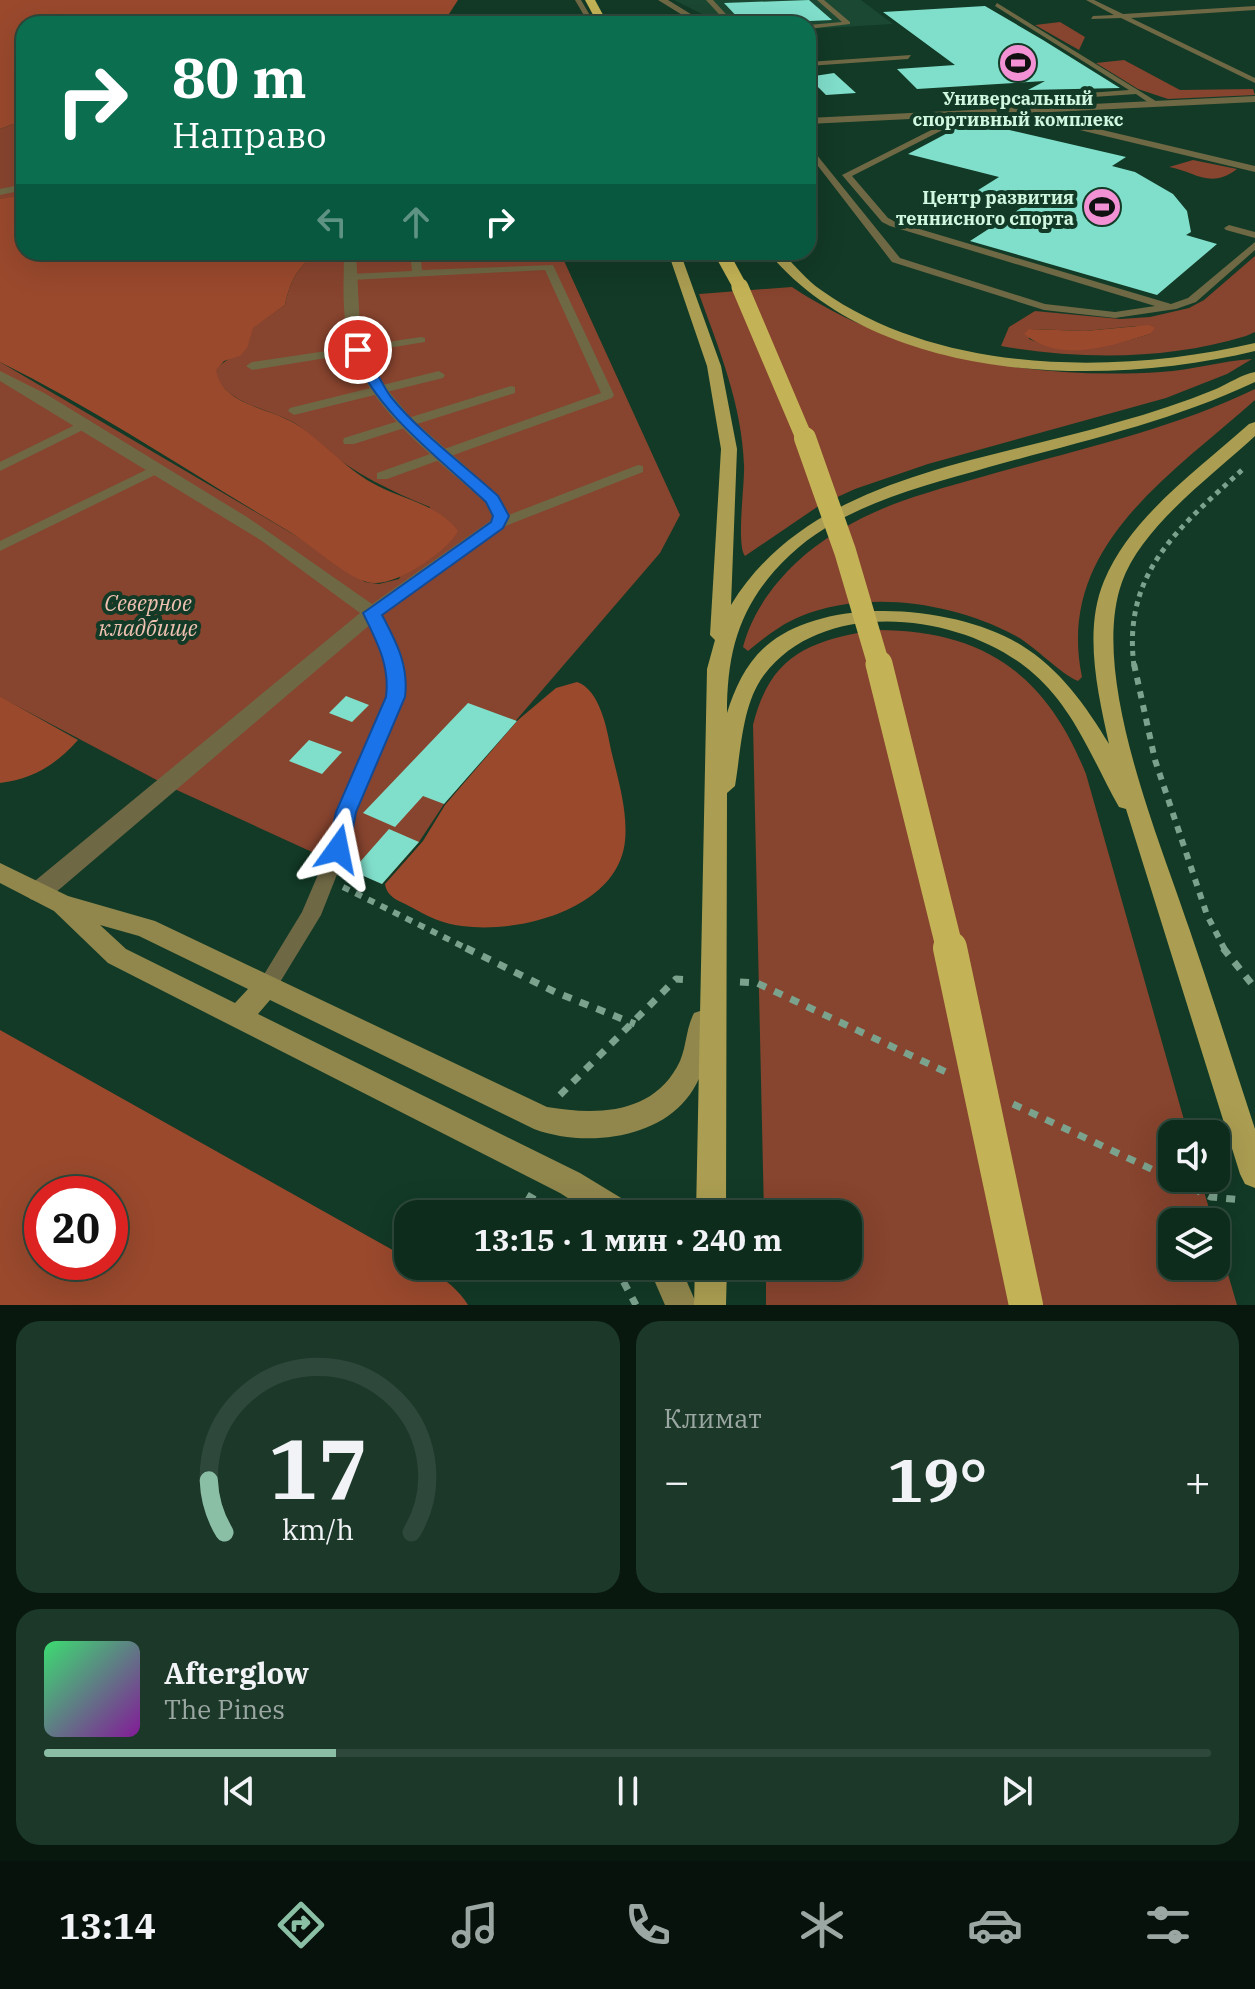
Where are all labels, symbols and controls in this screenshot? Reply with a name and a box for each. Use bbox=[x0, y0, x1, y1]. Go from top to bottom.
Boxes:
text: 80 m bbox=[172, 41, 307, 113]
sports icon: Универсальный спортивный комплекс bbox=[997, 42, 1039, 84]
icon: right bbox=[40, 48, 144, 152]
place label: Универсальный спортивный комплекс bbox=[913, 87, 1124, 131]
text: Направо bbox=[172, 111, 327, 158]
place label: Центр развития теннисного спорта bbox=[896, 186, 1074, 230]
sports icon: Центр развития теннисного спорта bbox=[1081, 186, 1123, 228]
icon: left bbox=[310, 200, 354, 244]
icon: ahead bbox=[394, 200, 438, 244]
icon: right bbox=[478, 200, 522, 244]
pin bbox=[324, 316, 392, 384]
icon: arrive bbox=[336, 328, 380, 372]
park label: Северное кладбище bbox=[98, 588, 198, 642]
position arrow bbox=[296, 807, 380, 891]
map controls bbox=[1158, 1120, 1230, 1280]
button: sound bbox=[1158, 1120, 1230, 1192]
speed limit sign: 20 bbox=[24, 1176, 128, 1280]
button: layers bbox=[1158, 1208, 1230, 1280]
text: 13:15 · 1 мин · 240 m bbox=[474, 1220, 782, 1259]
text: Климат bbox=[664, 1401, 762, 1435]
text: 17 bbox=[268, 1414, 368, 1522]
text: 19° bbox=[887, 1440, 987, 1519]
text: − bbox=[664, 1452, 690, 1509]
text: + bbox=[1185, 1452, 1211, 1509]
text: km/h bbox=[282, 1511, 354, 1548]
text: Afterglow bbox=[164, 1653, 309, 1692]
text: The Pines bbox=[164, 1692, 285, 1726]
icon: previous bbox=[217, 1769, 261, 1813]
icon: pause bbox=[606, 1769, 650, 1813]
icon: next bbox=[995, 1769, 1039, 1813]
icon: directions bbox=[273, 1897, 329, 1953]
icon: music bbox=[447, 1897, 503, 1953]
icon: phone bbox=[620, 1897, 676, 1953]
icon: climate bbox=[794, 1897, 850, 1953]
icon: car bbox=[967, 1897, 1023, 1953]
icon: filters bbox=[1140, 1897, 1196, 1953]
text: 13:14 bbox=[59, 1902, 156, 1949]

